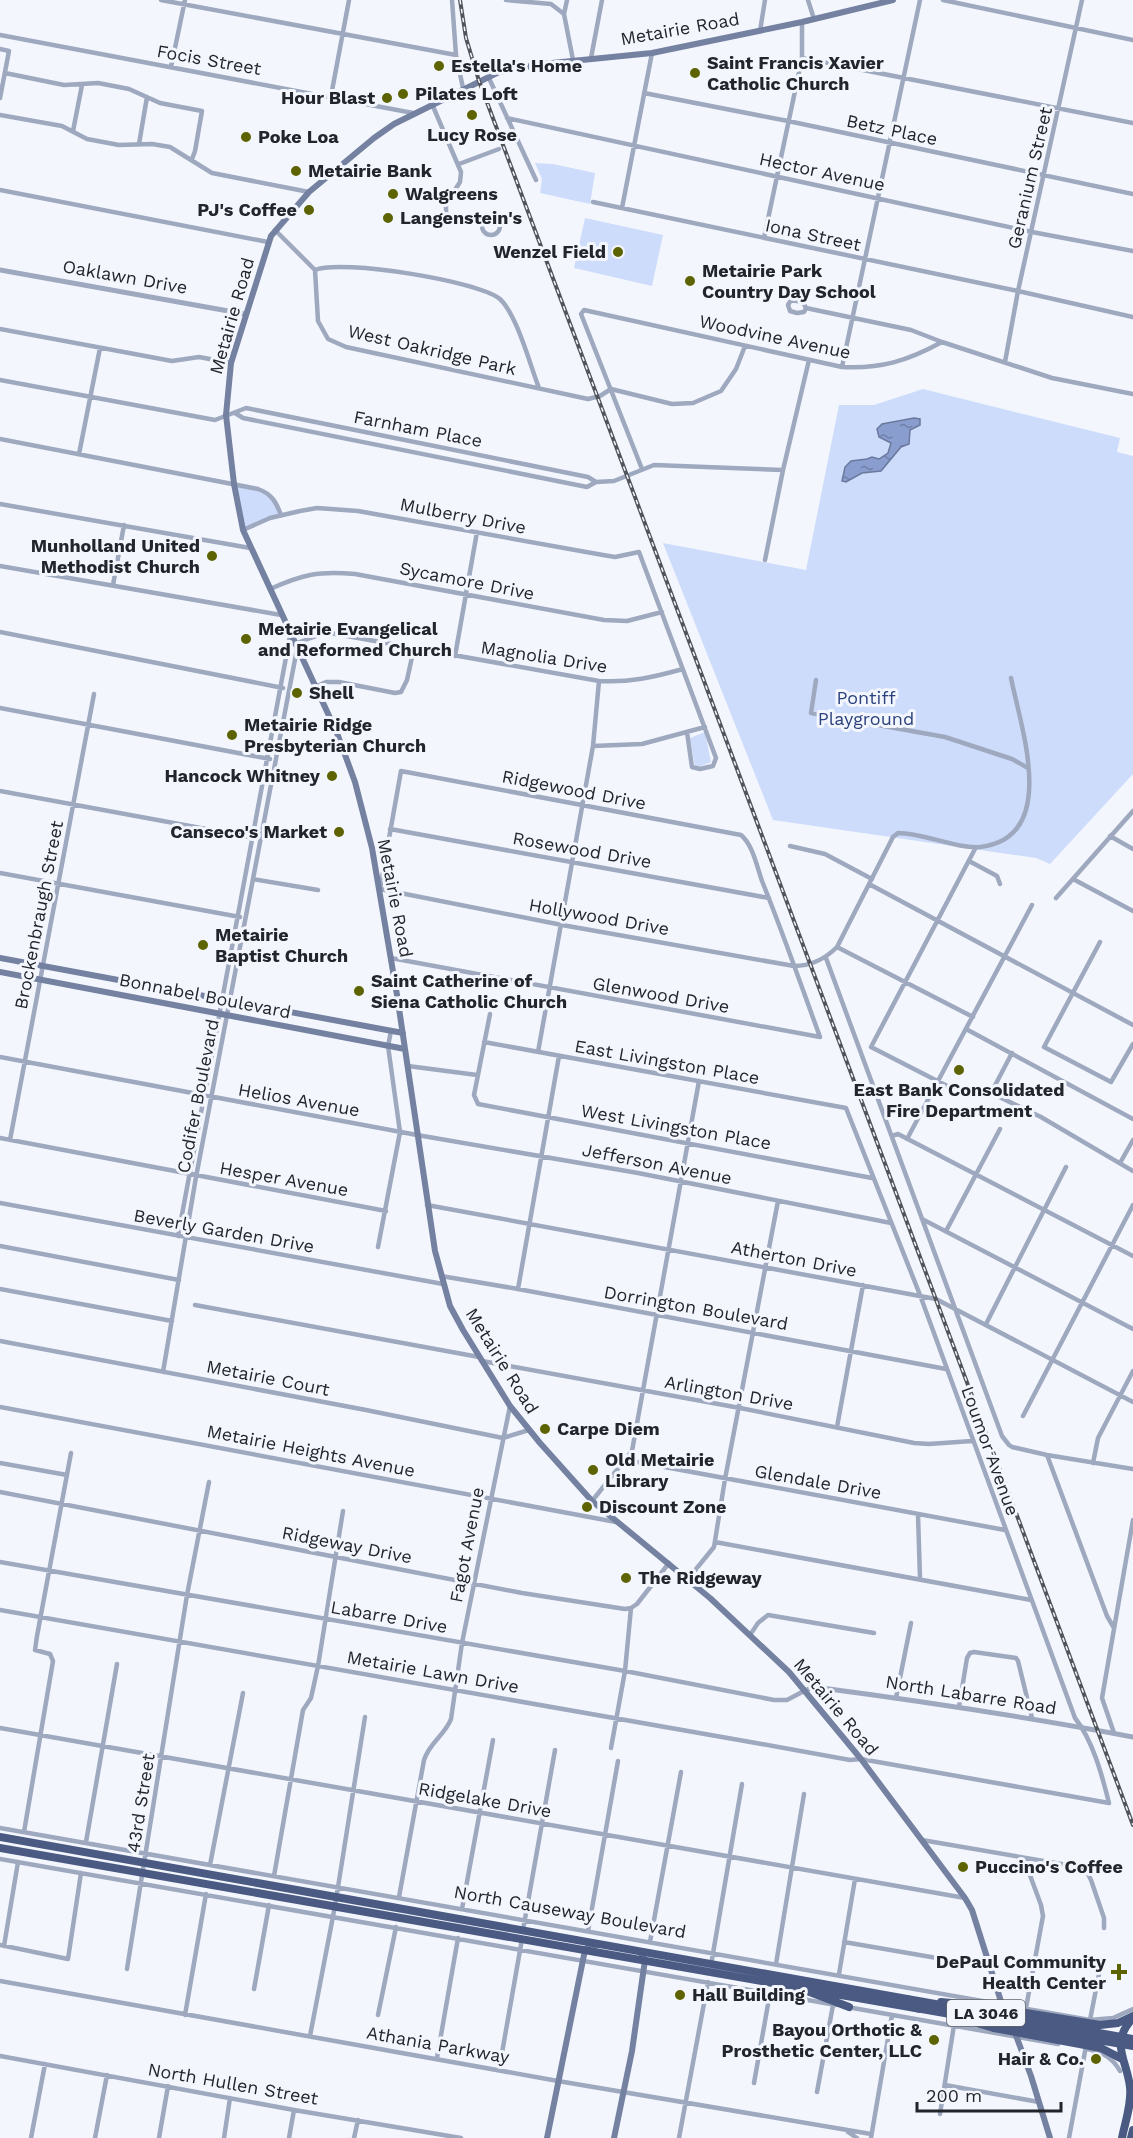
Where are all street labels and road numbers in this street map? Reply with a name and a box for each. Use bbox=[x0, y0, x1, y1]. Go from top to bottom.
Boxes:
street label: Metairie Road bbox=[619, 8, 741, 49]
street label: Focis Street bbox=[155, 40, 263, 79]
street label: Geranium Street bbox=[1003, 104, 1056, 251]
street label: Betz Place bbox=[845, 110, 939, 149]
street label: Hector Avenue bbox=[757, 148, 887, 195]
street label: Iona Street bbox=[763, 214, 863, 255]
street label: Oaklawn Drive bbox=[61, 255, 189, 298]
street label: Metairie Road bbox=[205, 255, 258, 377]
street label: Woodvine Avenue bbox=[697, 310, 853, 363]
street label: West Oakridge Park bbox=[346, 320, 518, 379]
street label: Farnham Place bbox=[352, 406, 484, 451]
street label: Mulberry Drive bbox=[398, 493, 528, 538]
street label: Sycamore Drive bbox=[398, 557, 536, 604]
street label: Magnolia Drive bbox=[479, 636, 609, 677]
street label: Ridgewood Drive bbox=[500, 765, 648, 814]
street label: Brockenbraugh Street bbox=[10, 818, 67, 1011]
street label: Rosewood Drive bbox=[511, 827, 653, 872]
street label: Metairie Road bbox=[374, 837, 417, 959]
street label: Hollywood Drive bbox=[527, 894, 671, 939]
street label: Bonnabel Boulevard bbox=[117, 969, 293, 1022]
street label: Glenwood Drive bbox=[591, 972, 731, 1017]
street label: Codifer Boulevard bbox=[172, 1017, 223, 1175]
street label: East Livingston Place bbox=[573, 1035, 761, 1088]
street label: Helios Avenue bbox=[237, 1078, 362, 1121]
street label: West Livingston Place bbox=[579, 1099, 773, 1154]
street label: Jefferson Avenue bbox=[580, 1139, 734, 1188]
street label: Hesper Avenue bbox=[218, 1157, 350, 1200]
street label: Beverly Garden Drive bbox=[132, 1204, 316, 1257]
street label: Atherton Drive bbox=[730, 1236, 859, 1281]
street label: Dorrington Boulevard bbox=[602, 1281, 790, 1334]
street label: Metairie Road bbox=[462, 1304, 543, 1417]
street label: Metairie Court bbox=[205, 1355, 332, 1400]
street label: Arlington Drive bbox=[663, 1371, 795, 1414]
street label: Loumor Avenue bbox=[957, 1383, 1024, 1518]
street label: Metairie Heights Avenue bbox=[205, 1420, 417, 1481]
street label: Glendale Drive bbox=[753, 1460, 883, 1503]
street label: Fagot Avenue bbox=[445, 1485, 488, 1604]
street label: Ridgeway Drive bbox=[280, 1522, 414, 1567]
street label: Labarre Drive bbox=[329, 1596, 449, 1637]
street label: Metairie Lawn Drive bbox=[345, 1646, 521, 1697]
street label: Metairie Road bbox=[790, 1654, 883, 1760]
street label: North Labarre Road bbox=[884, 1671, 1058, 1718]
street label: 43rd Street bbox=[122, 1751, 159, 1854]
street label: Ridgelake Drive bbox=[417, 1777, 553, 1822]
street label: North Causeway Boulevard bbox=[452, 1881, 688, 1942]
road number: LA 3046 bbox=[947, 2000, 1025, 2026]
street label: Athania Parkway bbox=[365, 2022, 512, 2068]
street label: North Hullen Street bbox=[146, 2058, 320, 2109]

